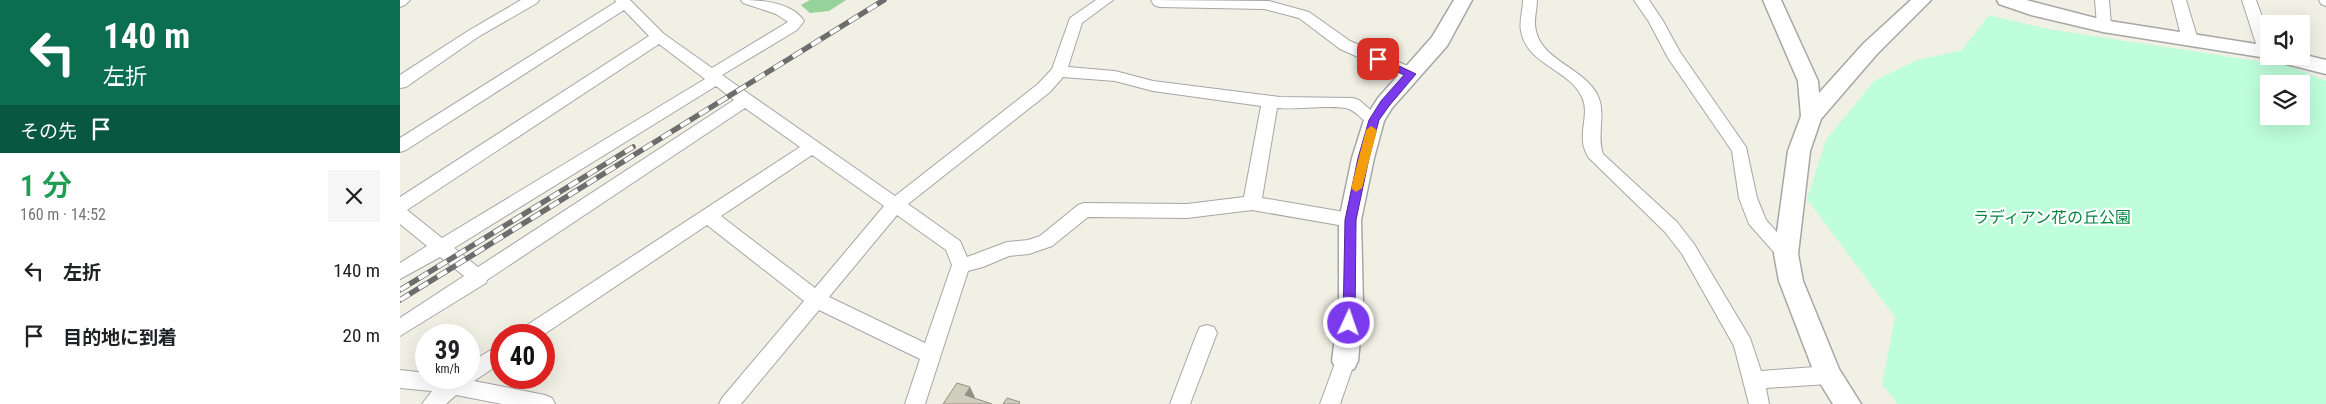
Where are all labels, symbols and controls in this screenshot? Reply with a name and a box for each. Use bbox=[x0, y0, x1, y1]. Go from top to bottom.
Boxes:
map controls bbox=[2260, 15, 2310, 125]
button: sound bbox=[2260, 15, 2310, 65]
text: 140 m bbox=[103, 16, 190, 57]
icon: left bbox=[20, 20, 85, 85]
pin bbox=[1357, 38, 1399, 80]
icon: arrive bbox=[1364, 45, 1392, 73]
text: 左折 bbox=[103, 64, 147, 89]
button: layers bbox=[2260, 75, 2310, 125]
icon: arrive bbox=[87, 115, 115, 143]
text: その先 bbox=[20, 120, 77, 143]
text: 1 分 bbox=[20, 168, 72, 203]
button: close bbox=[328, 170, 380, 222]
text: 160 m · 14:52 bbox=[20, 205, 106, 224]
park label: ラディアン花の丘公園 bbox=[1973, 208, 2131, 227]
icon: left bbox=[20, 257, 48, 285]
text: 140 m bbox=[333, 259, 380, 282]
text: 左折 bbox=[63, 261, 101, 284]
position arrow bbox=[1322, 296, 1374, 348]
icon: arrive bbox=[20, 322, 48, 350]
text: 20 m bbox=[343, 324, 380, 347]
speed limit sign: 40 bbox=[490, 324, 555, 389]
text: 目的地に到着 bbox=[63, 326, 177, 349]
text: 39 bbox=[435, 336, 460, 365]
text: km/h bbox=[435, 362, 460, 376]

